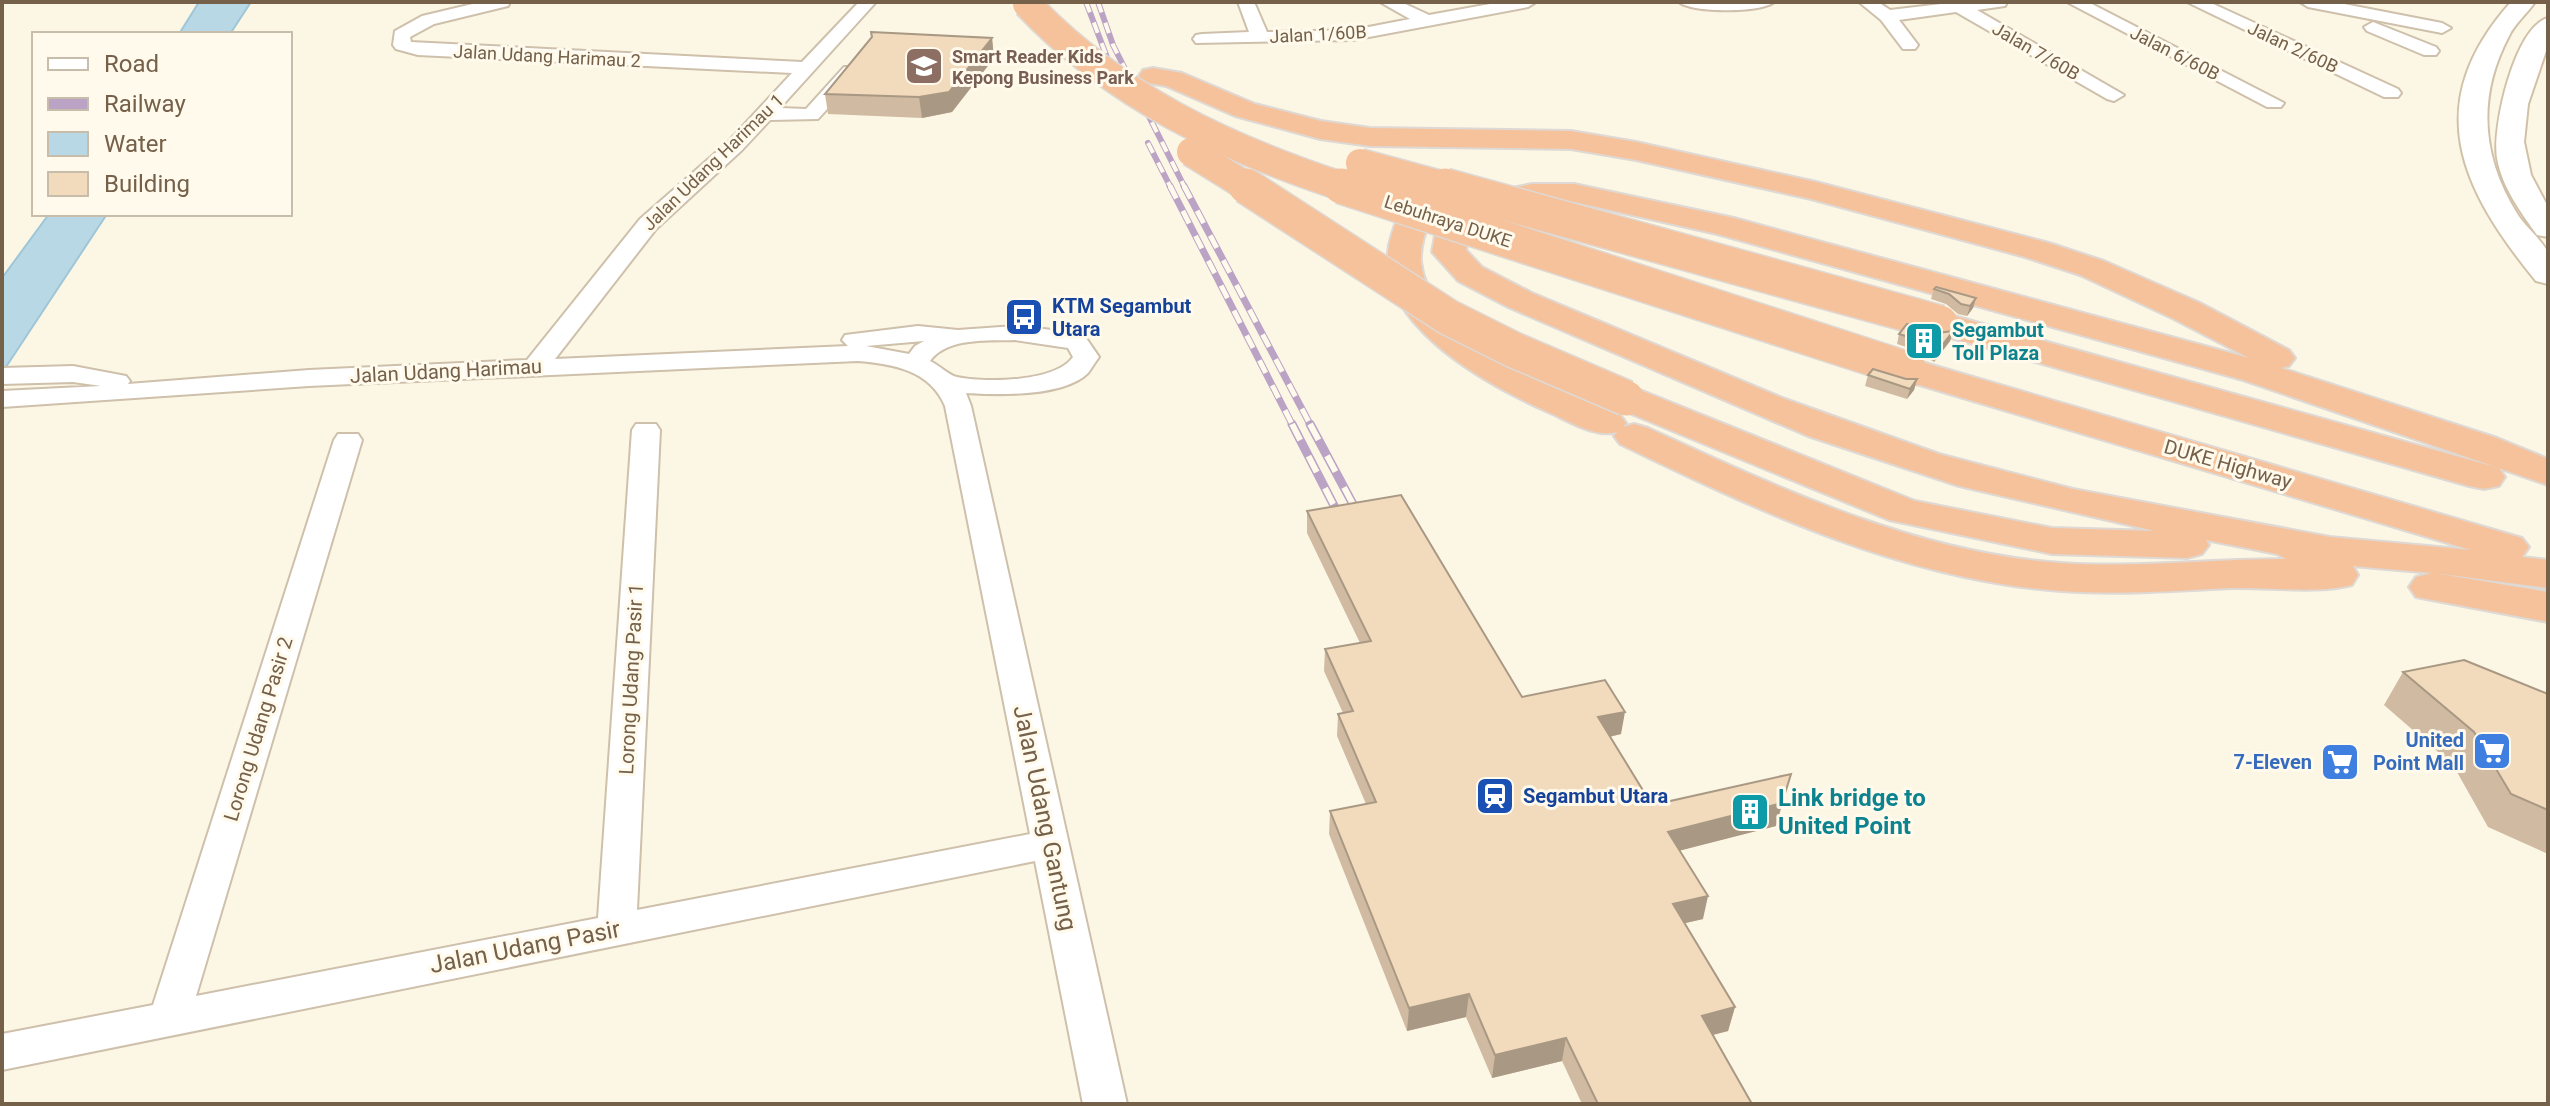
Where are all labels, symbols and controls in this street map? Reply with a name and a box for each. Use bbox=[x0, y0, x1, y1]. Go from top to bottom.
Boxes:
street label: Jalan 2/60B bbox=[2244, 17, 2342, 77]
street label: Jalan 7/60B bbox=[1989, 18, 2083, 84]
street label: Jalan 1/60B bbox=[1269, 21, 1367, 47]
street label: Jalan 6/60B bbox=[2127, 22, 2223, 84]
legend bbox=[32, 32, 292, 216]
street label: Jalan Udang Harimau 2 bbox=[453, 41, 641, 71]
school or university icon: Smart Reader Kids Kepong Business Park bbox=[903, 45, 945, 87]
place label: Smart Reader Kids Kepong Business Park bbox=[952, 46, 1134, 88]
text: Road bbox=[104, 50, 159, 78]
street label: Jalan Udang Harimau 1 bbox=[638, 89, 788, 235]
text: Railway bbox=[104, 90, 186, 118]
text: Water bbox=[104, 130, 167, 158]
text: Building bbox=[104, 170, 190, 198]
street label: Lebuhraya DUKE bbox=[1382, 191, 1514, 251]
place label: KTM Segambut Utara bbox=[1052, 294, 1192, 341]
bus stop icon: KTM Segambut Utara bbox=[1003, 296, 1045, 338]
place label: Segambut Toll Plaza bbox=[1952, 318, 2044, 365]
building icon: Segambut Toll Plaza bbox=[1903, 320, 1945, 362]
street label: Jalan Udang Harimau bbox=[349, 354, 543, 388]
street label: DUKE Highway bbox=[2161, 434, 2295, 494]
street label: Lorong Udang Pasir 1 bbox=[614, 583, 648, 775]
street label: Lorong Udang Pasir 2 bbox=[219, 634, 297, 824]
street label: Jalan Udang Gantung bbox=[1007, 703, 1083, 933]
place label: United Point Mall bbox=[2373, 728, 2464, 775]
supermarket icon: United Point Mall bbox=[2471, 730, 2513, 772]
supermarket icon: 7-Eleven bbox=[2319, 741, 2361, 783]
place label: 7-Eleven bbox=[2233, 750, 2312, 774]
station icon: Segambut Utara bbox=[1474, 775, 1516, 817]
place label: Segambut Utara bbox=[1523, 784, 1668, 808]
place label: Link bridge to United Point bbox=[1778, 784, 1926, 840]
building icon: Link bridge to United Point bbox=[1729, 791, 1771, 833]
street label: Jalan Udang Pasir bbox=[427, 915, 623, 979]

